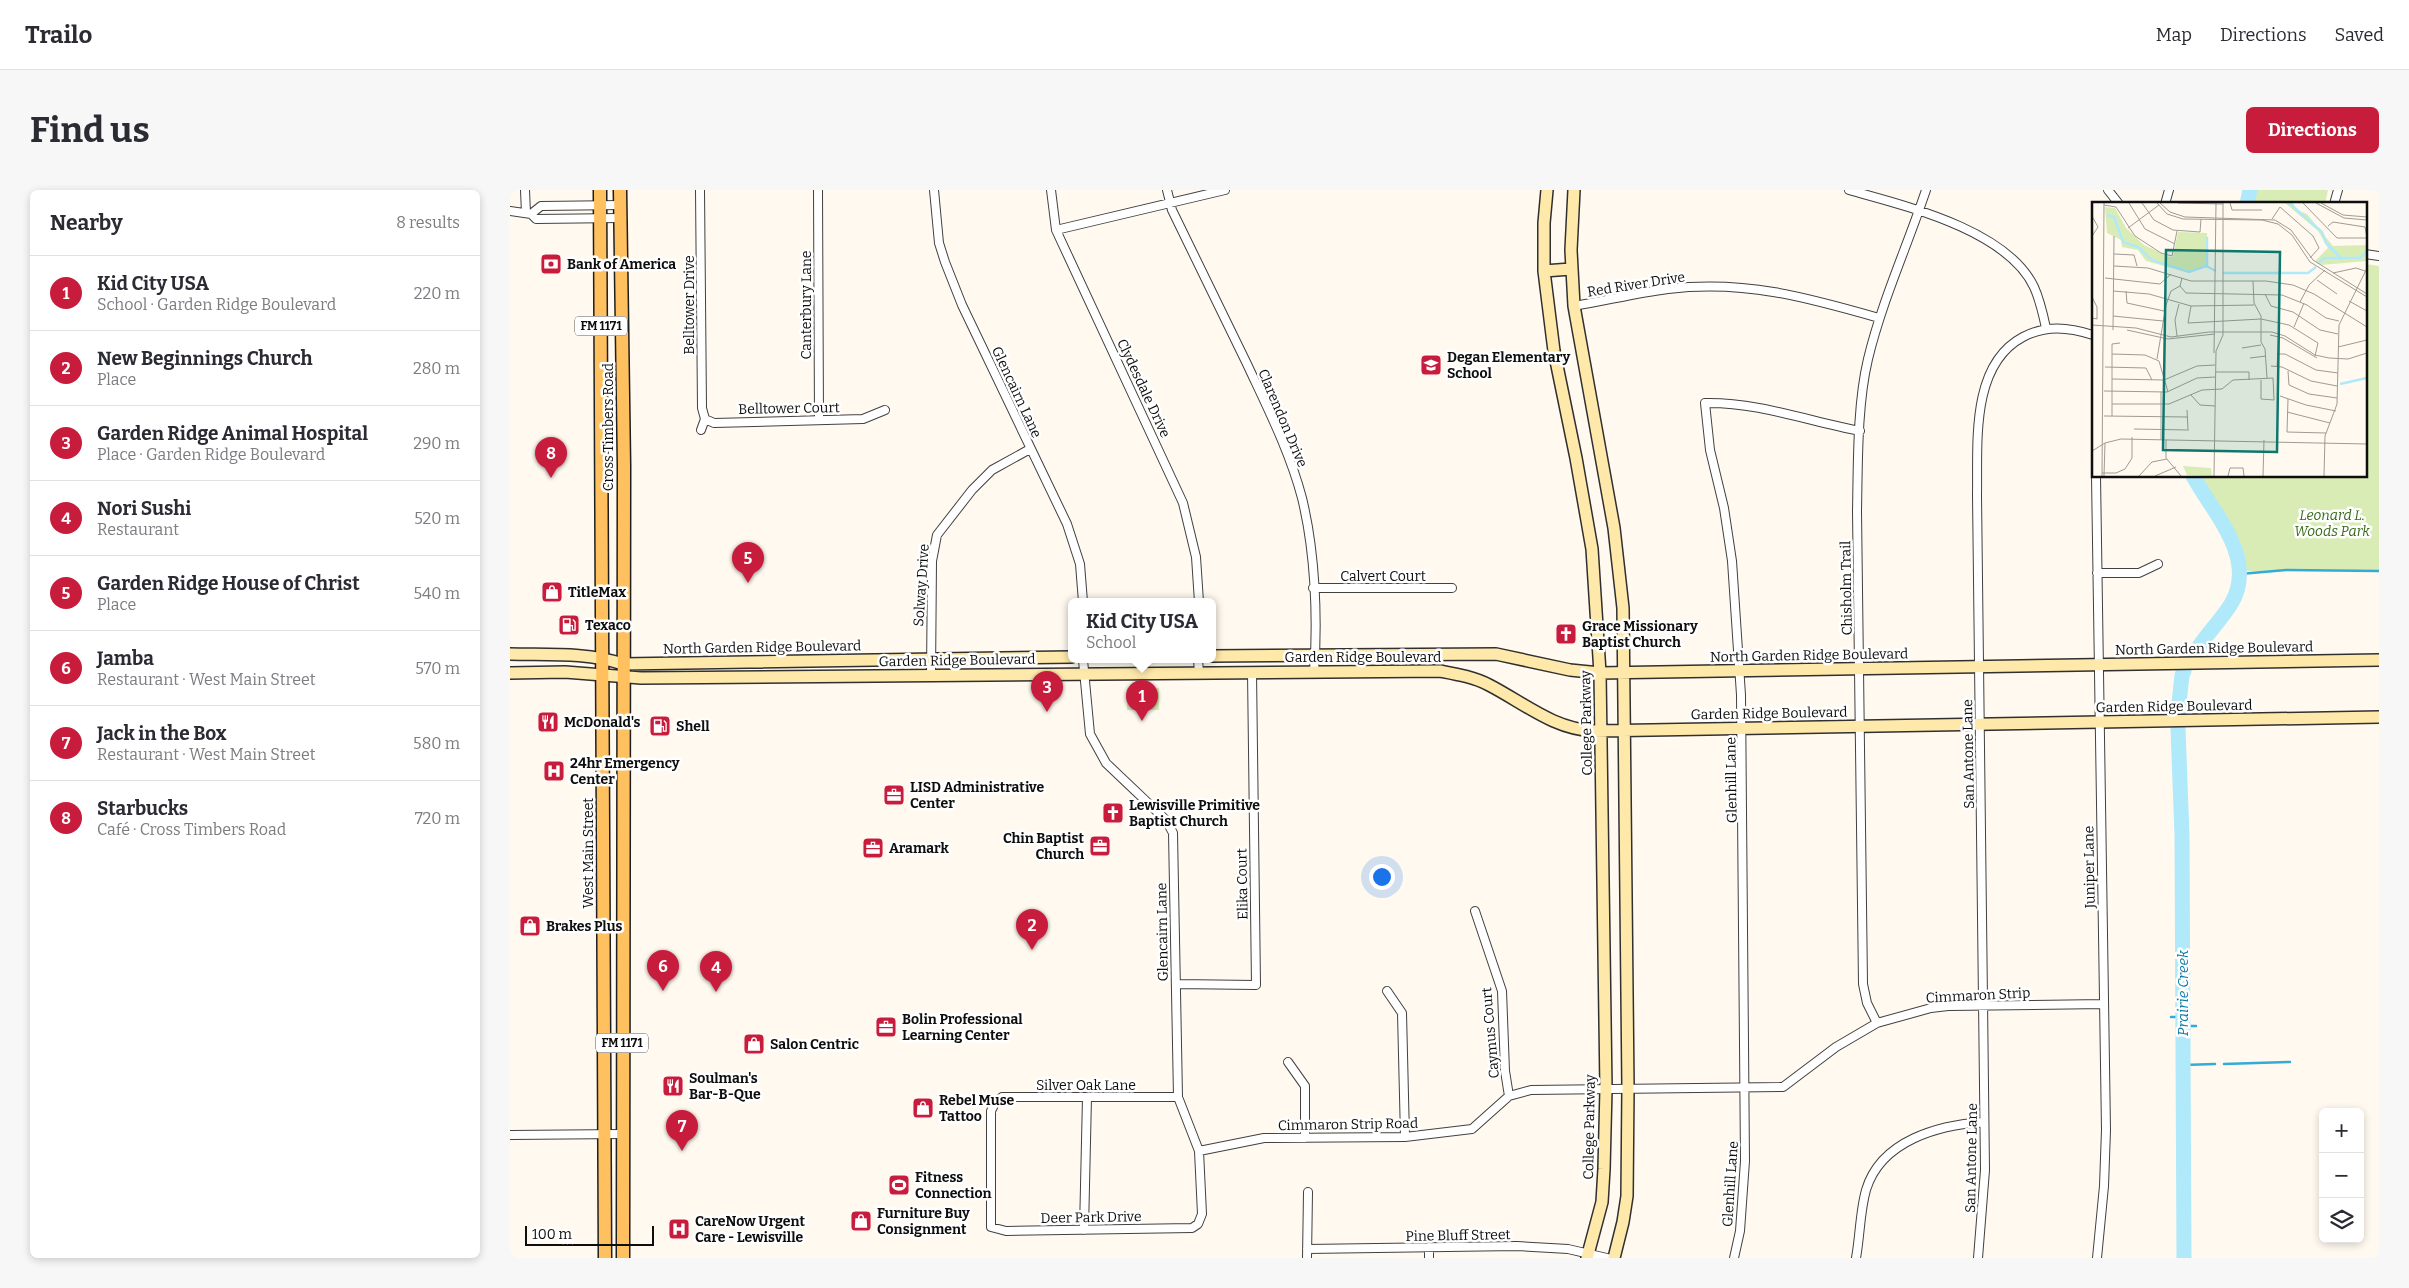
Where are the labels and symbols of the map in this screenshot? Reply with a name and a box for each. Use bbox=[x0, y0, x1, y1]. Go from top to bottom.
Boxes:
inset map bbox=[2092, 202, 2366, 478]
street label: Canterbury Lane bbox=[798, 251, 815, 359]
bank icon: Bank of America bbox=[539, 252, 563, 276]
street label: Belltower Drive bbox=[681, 255, 698, 355]
place label: Bank of America bbox=[567, 256, 676, 273]
street label: Red River Drive bbox=[1586, 268, 1686, 301]
road number: FM 1171 bbox=[575, 316, 627, 336]
street label: Clydesdale Drive bbox=[1113, 336, 1174, 440]
street label: Glencairn Lane bbox=[988, 344, 1045, 441]
place label: Degan Elementary School bbox=[1447, 349, 1571, 382]
school or university icon: Degan Elementary School bbox=[1419, 353, 1443, 377]
street label: Cross Timbers Road bbox=[600, 363, 617, 491]
street label: Clarendon Drive bbox=[1254, 367, 1311, 470]
street label: Belltower Court bbox=[738, 399, 840, 418]
pin: 8 bbox=[535, 437, 567, 478]
park label: Leonard L. Woods Park bbox=[2294, 507, 2370, 540]
street label: Chisholm Trail bbox=[1837, 541, 1856, 635]
pin: 5 bbox=[732, 542, 764, 583]
street label: Solway Drive bbox=[910, 543, 933, 627]
street label: Calvert Court bbox=[1340, 568, 1426, 585]
shop icon: TitleMax bbox=[540, 580, 564, 604]
place label: TitleMax bbox=[568, 584, 626, 601]
fuel station icon: Texaco bbox=[557, 613, 581, 637]
place label: Texaco bbox=[585, 617, 631, 634]
place label: Grace Missionary Baptist Church bbox=[1582, 618, 1698, 651]
church icon: Grace Missionary Baptist Church bbox=[1554, 622, 1578, 646]
street label: North Garden Ridge Boulevard bbox=[663, 637, 861, 658]
street label: North Garden Ridge Boulevard bbox=[2115, 638, 2313, 659]
street label: North Garden Ridge Boulevard bbox=[1710, 645, 1908, 666]
street label: Garden Ridge Boulevard bbox=[1285, 649, 1441, 666]
street label: Garden Ridge Boulevard bbox=[878, 651, 1036, 670]
street label: College Parkway bbox=[1577, 670, 1596, 776]
pin: 3 bbox=[1031, 671, 1063, 712]
pin: 1 bbox=[1126, 680, 1158, 721]
street label: Garden Ridge Boulevard bbox=[2095, 697, 2253, 716]
street label: San Antone Lane bbox=[1959, 699, 1978, 809]
street label: Garden Ridge Boulevard bbox=[1690, 704, 1848, 723]
restaurant icon: McDonald's bbox=[536, 710, 560, 734]
place label: McDonald's bbox=[564, 714, 640, 731]
fuel station icon: Shell bbox=[648, 714, 672, 738]
place label: Shell bbox=[676, 718, 710, 735]
street label: Glenhill Lane bbox=[1722, 737, 1741, 823]
place label: 24hr Emergency Center bbox=[570, 755, 680, 788]
hospital icon: 24hr Emergency Center bbox=[542, 759, 566, 783]
place label: LISD Administrative Center bbox=[910, 779, 1045, 812]
office icon: LISD Administrative Center bbox=[882, 783, 906, 807]
place label: Lewisville Primitive Baptist Church bbox=[1129, 797, 1260, 830]
street label: West Main Street bbox=[580, 798, 597, 908]
church icon: Lewisville Primitive Baptist Church bbox=[1101, 801, 1125, 825]
street label: Juniper Lane bbox=[2080, 825, 2099, 910]
place label: Chin Baptist Church bbox=[1003, 830, 1084, 863]
office icon: Chin Baptist Church bbox=[1088, 834, 1112, 858]
office icon: Aramark bbox=[861, 836, 885, 860]
place label: Aramark bbox=[889, 840, 949, 857]
street label: Elika Court bbox=[1233, 848, 1252, 920]
your location bbox=[1369, 864, 1395, 890]
street label: Glencairn Lane bbox=[1153, 882, 1172, 982]
pin: 2 bbox=[1016, 909, 1048, 950]
shop icon: Brakes Plus bbox=[518, 914, 542, 938]
place label: Brakes Plus bbox=[546, 918, 623, 935]
water label: Prairie Creek bbox=[2174, 949, 2192, 1036]
pin: 6 bbox=[647, 950, 679, 991]
pin: 4 bbox=[700, 951, 732, 992]
street label: Cimmaron Strip bbox=[1925, 984, 2031, 1007]
street label: Caymus Court bbox=[1478, 987, 1503, 1079]
place label: Bolin Professional Learning Center bbox=[902, 1011, 1023, 1044]
office icon: Bolin Professional Learning Center bbox=[874, 1015, 898, 1039]
shop icon: Salon Centric bbox=[742, 1032, 766, 1056]
road number: FM 1171 bbox=[596, 1034, 648, 1052]
place label: Salon Centric bbox=[770, 1036, 859, 1053]
place label: Soulman's Bar-B-Que bbox=[689, 1070, 761, 1103]
restaurant icon: Soulman's Bar-B-Que bbox=[661, 1074, 685, 1098]
street label: College Parkway bbox=[1580, 1074, 1599, 1180]
street label: Silver Oak Lane bbox=[1036, 1077, 1136, 1094]
place label: Rebel Muse Tattoo bbox=[939, 1092, 1015, 1125]
shop icon: Rebel Muse Tattoo bbox=[911, 1096, 935, 1120]
street label: San Antone Lane bbox=[1962, 1103, 1981, 1213]
pin: 7 bbox=[666, 1110, 698, 1151]
street label: Cimmaron Strip Road bbox=[1278, 1115, 1418, 1134]
street label: Glenhill Lane bbox=[1719, 1140, 1742, 1228]
place label: Fitness Connection bbox=[915, 1169, 991, 1202]
sports icon: Fitness Connection bbox=[887, 1173, 911, 1197]
place label: Furniture Buy Consignment bbox=[877, 1205, 970, 1238]
street label: Deer Park Drive bbox=[1040, 1208, 1142, 1227]
shop icon: Furniture Buy Consignment bbox=[849, 1209, 873, 1233]
place label: CareNow Urgent Care - Lewisville bbox=[695, 1213, 806, 1246]
hospital icon: CareNow Urgent Care - Lewisville bbox=[667, 1217, 691, 1241]
scale bar bbox=[525, 1223, 654, 1246]
street label: Pine Bluff Street bbox=[1405, 1226, 1511, 1245]

